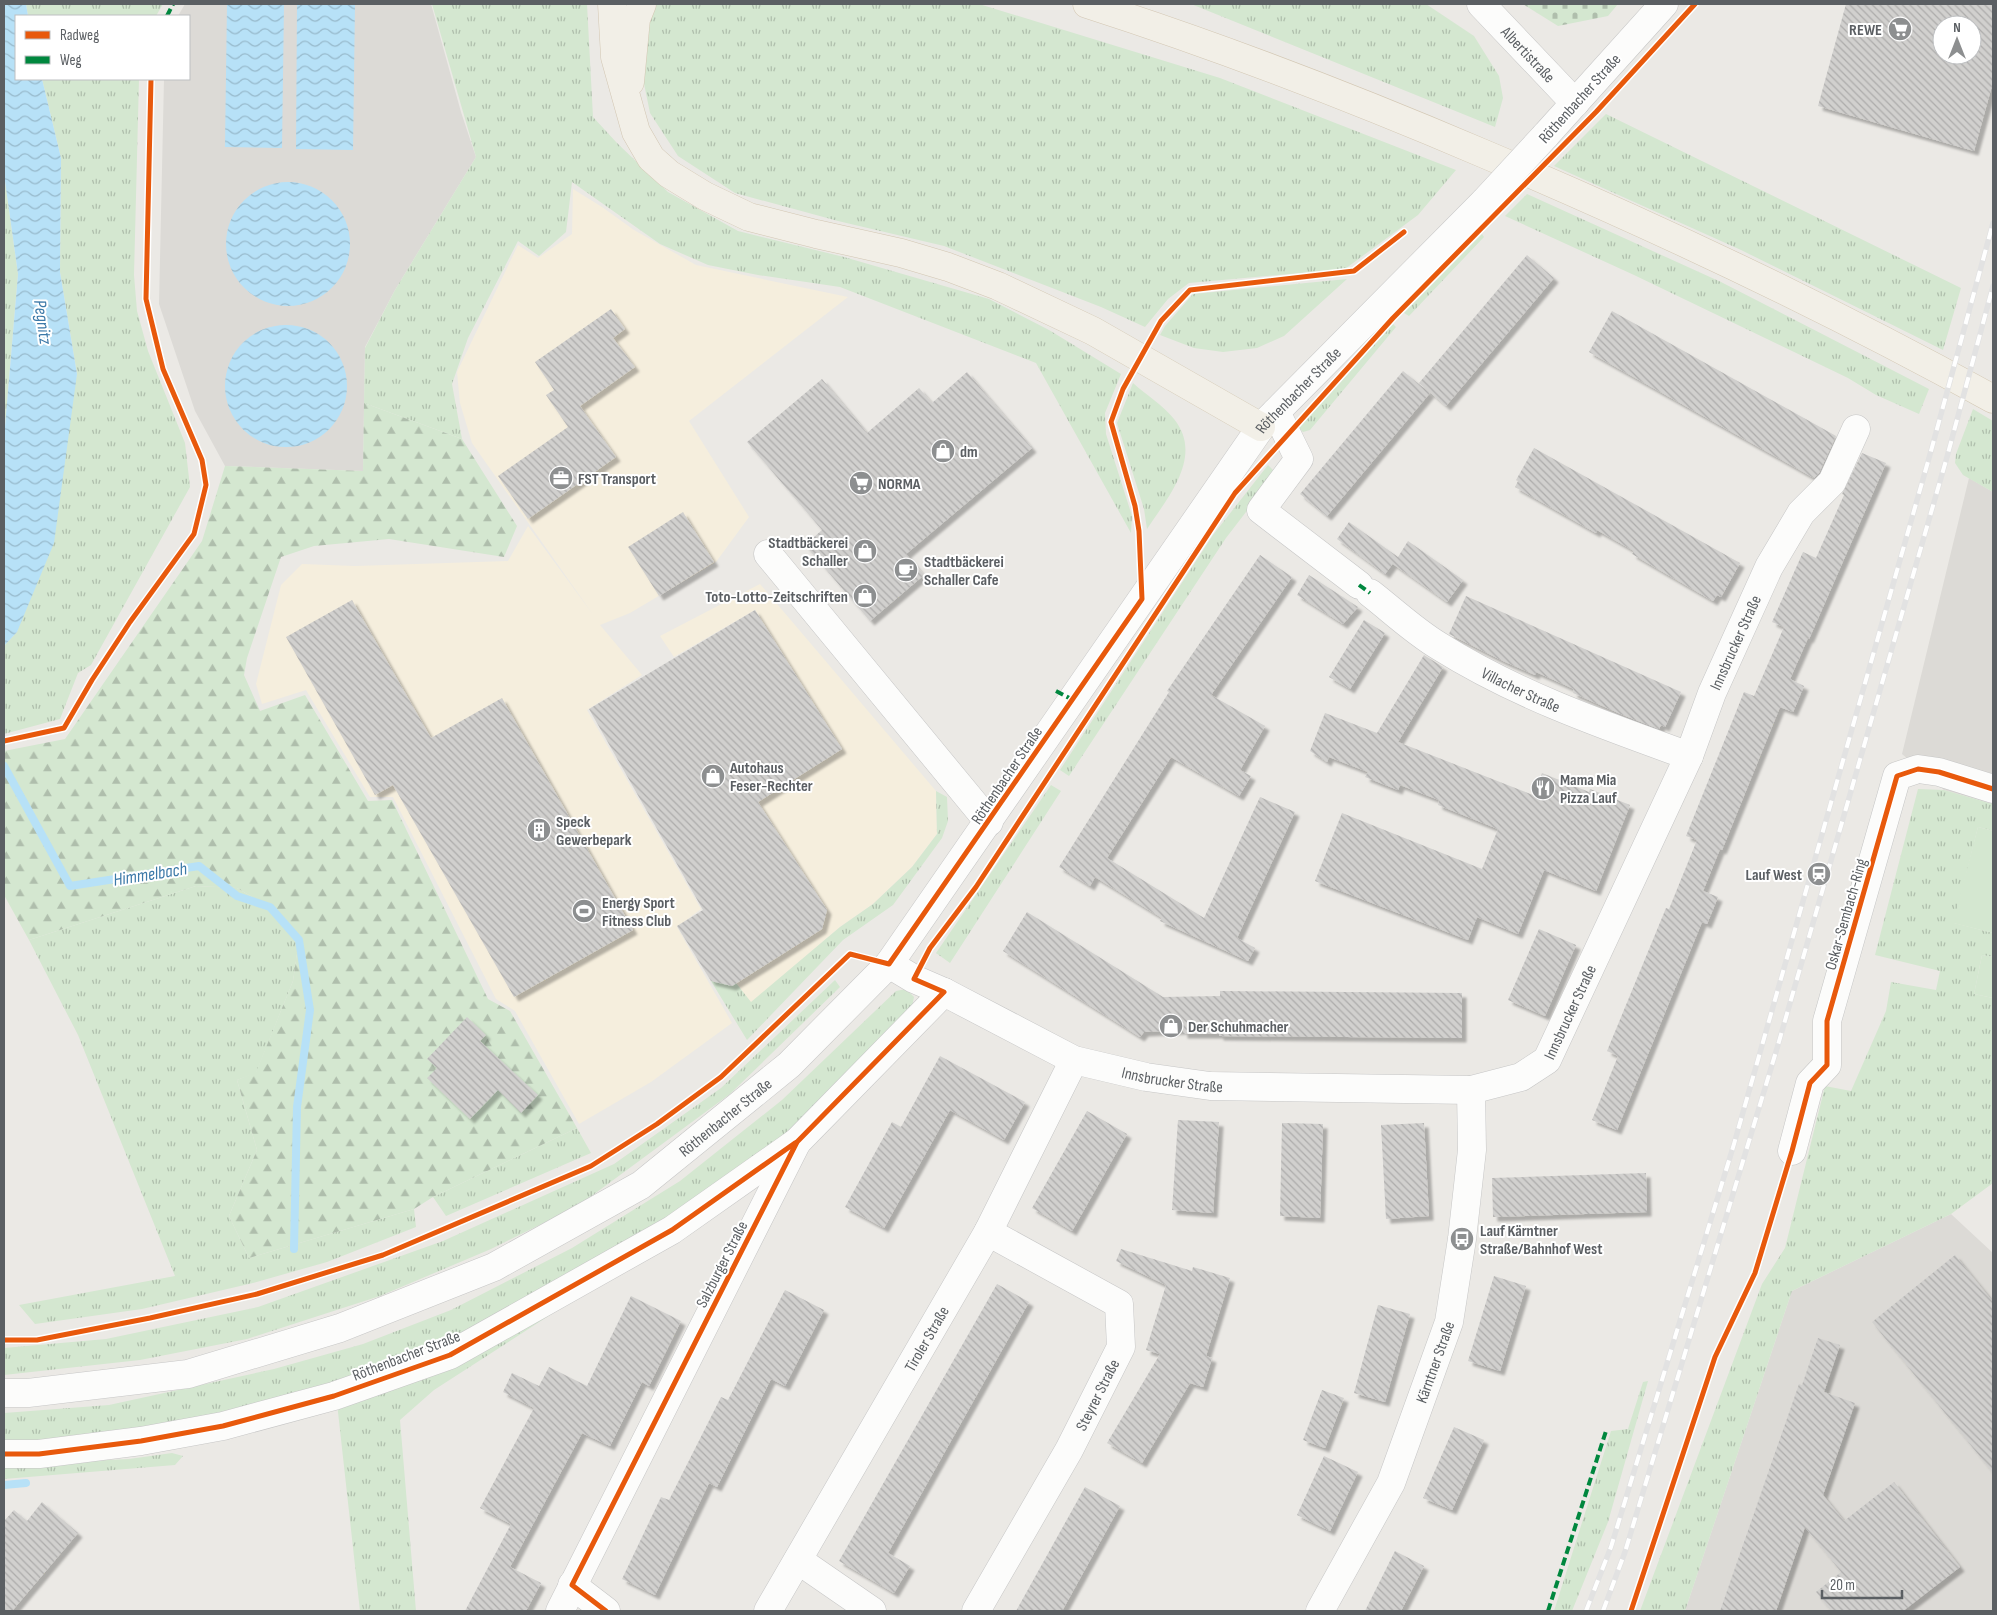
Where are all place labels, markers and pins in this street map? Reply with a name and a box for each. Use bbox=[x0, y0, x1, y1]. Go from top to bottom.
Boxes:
supermarket icon: REWE bbox=[1887, 16, 1913, 42]
place label: REWE bbox=[1849, 21, 1882, 40]
shop icon: dm bbox=[930, 438, 956, 464]
place label: dm bbox=[960, 443, 978, 462]
office icon: FST Transport bbox=[548, 465, 574, 491]
place label: FST Transport bbox=[578, 470, 656, 489]
supermarket icon: NORMA bbox=[848, 470, 874, 496]
place label: NORMA bbox=[878, 475, 921, 494]
place label: Stadtbäckerei Schaller bbox=[768, 534, 848, 571]
shop icon: Stadtbäckerei Schaller bbox=[852, 538, 878, 564]
place label: Stadtbäckerei Schaller Cafe bbox=[924, 553, 1004, 590]
cafe icon: Stadtbäckerei Schaller Cafe bbox=[893, 557, 919, 583]
shop icon: Toto-Lotto-Zeitschriften bbox=[852, 583, 878, 609]
place label: Toto-Lotto-Zeitschriften bbox=[705, 588, 848, 607]
place label: Autohaus Feser-Rechter bbox=[729, 759, 813, 796]
shop icon: Autohaus Feser-Rechter bbox=[700, 763, 726, 789]
place label: Mama Mia Pizza Lauf bbox=[1560, 771, 1618, 808]
restaurant icon: Mama Mia Pizza Lauf bbox=[1530, 775, 1556, 801]
place label: Speck Gewerbepark bbox=[556, 813, 632, 850]
building icon: Speck Gewerbepark bbox=[526, 817, 552, 843]
station icon: Lauf West bbox=[1806, 861, 1832, 887]
place label: Lauf West bbox=[1746, 866, 1802, 885]
place label: Energy Sport Fitness Club bbox=[602, 894, 675, 931]
sports icon: Energy Sport Fitness Club bbox=[571, 898, 597, 924]
shop icon: Der Schuhmacher bbox=[1158, 1013, 1184, 1039]
place label: Der Schuhmacher bbox=[1188, 1018, 1289, 1037]
place label: Lauf Kärntner Straße/Bahnhof West bbox=[1480, 1222, 1602, 1259]
bus stop icon: Lauf Kärntner Straße/Bahnhof West bbox=[1449, 1226, 1475, 1252]

